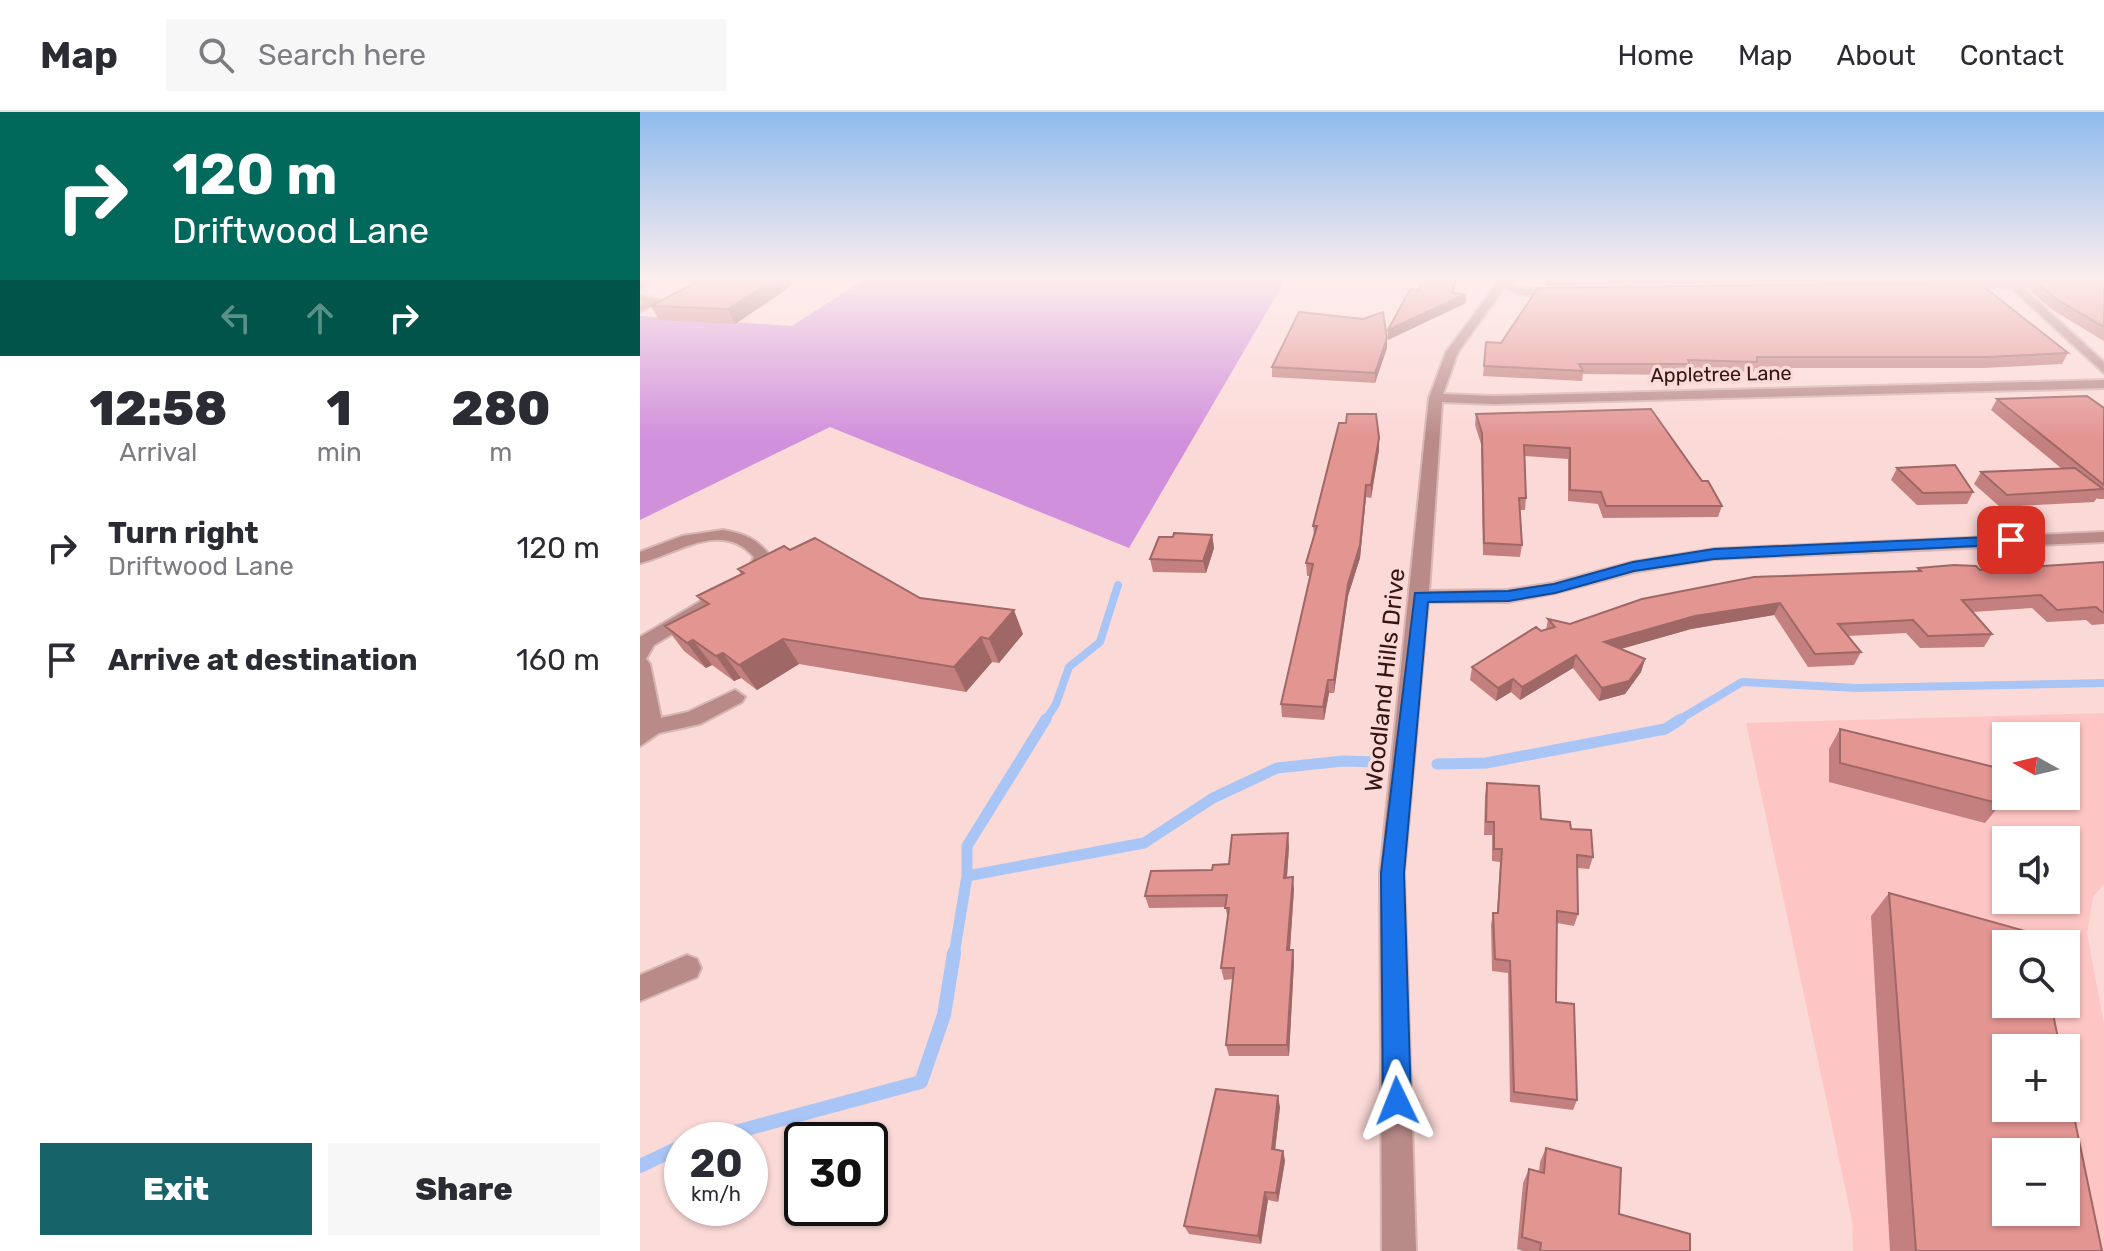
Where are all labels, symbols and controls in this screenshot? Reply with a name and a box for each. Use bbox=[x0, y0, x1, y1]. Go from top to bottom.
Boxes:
search box bbox=[166, 19, 726, 91]
text: Map bbox=[40, 32, 118, 78]
icon: search bbox=[194, 33, 238, 77]
text: Search here bbox=[258, 37, 426, 73]
text: Home bbox=[1617, 39, 1694, 72]
text: Map bbox=[1738, 39, 1792, 72]
text: About bbox=[1836, 39, 1916, 72]
text: Contact bbox=[1960, 39, 2064, 72]
text: 120 m bbox=[172, 142, 338, 208]
icon: right bbox=[40, 144, 144, 248]
text: Driftwood Lane bbox=[172, 209, 429, 252]
icon: left bbox=[214, 296, 258, 340]
icon: ahead bbox=[298, 296, 342, 340]
icon: right bbox=[382, 296, 426, 340]
street label: Appletree Lane bbox=[1650, 361, 1792, 387]
text: 12:58 bbox=[89, 380, 227, 437]
text: 1 bbox=[327, 380, 352, 437]
text: 280 bbox=[451, 380, 551, 437]
text: Arrival bbox=[119, 437, 197, 468]
text: min bbox=[317, 437, 362, 468]
text: m bbox=[489, 437, 512, 468]
pin bbox=[1977, 506, 2045, 574]
text: Turn right bbox=[108, 515, 259, 551]
icon: arrive bbox=[1989, 518, 2033, 562]
icon: right bbox=[40, 526, 84, 570]
text: 120 m bbox=[516, 530, 600, 566]
text: Driftwood Lane bbox=[108, 551, 294, 582]
street label: Woodland Hills Drive bbox=[1359, 567, 1411, 793]
icon: arrive bbox=[40, 638, 84, 682]
text: Arrive at destination bbox=[108, 642, 418, 678]
text: 160 m bbox=[516, 642, 600, 678]
north arrow bbox=[1992, 722, 2080, 810]
map controls bbox=[1992, 722, 2080, 1226]
button: sound bbox=[1992, 826, 2080, 914]
button: search bbox=[1992, 930, 2080, 1018]
button: + bbox=[1992, 1034, 2080, 1122]
position arrow bbox=[1355, 1059, 1439, 1143]
speed limit sign: 30 bbox=[784, 1122, 888, 1226]
button: − bbox=[1992, 1138, 2080, 1226]
text: 20 bbox=[689, 1140, 743, 1187]
button: Exit bbox=[40, 1143, 312, 1235]
button: Share bbox=[328, 1143, 600, 1235]
text: km/h bbox=[691, 1182, 741, 1206]

